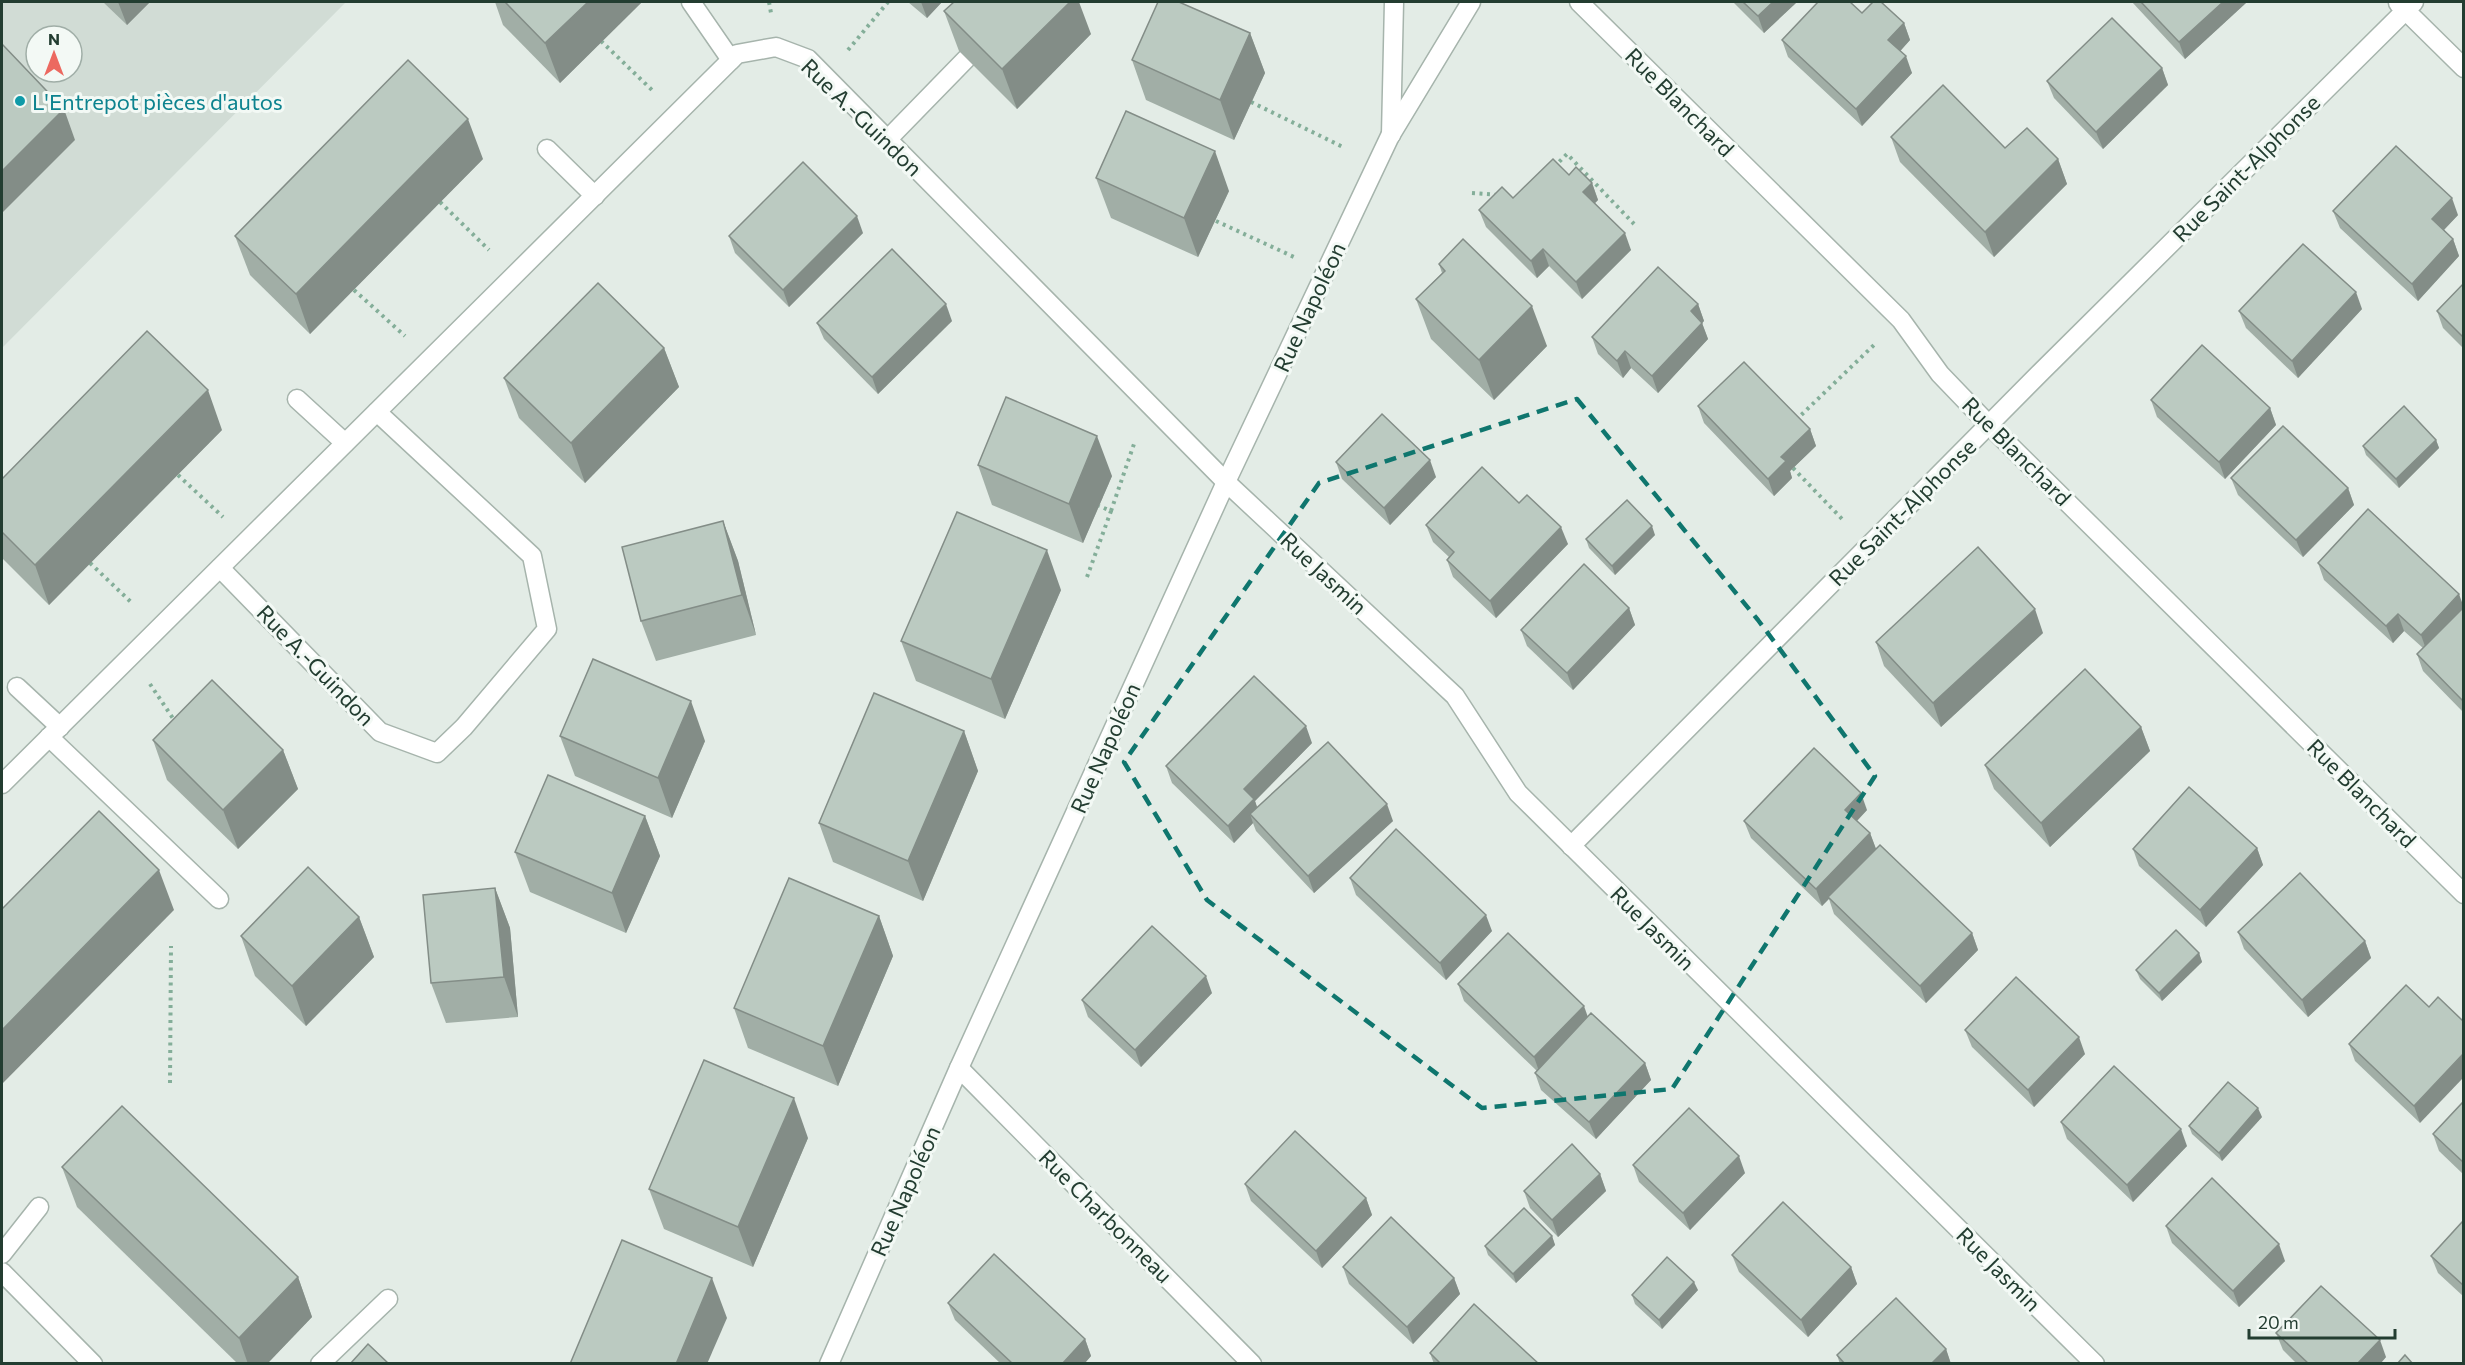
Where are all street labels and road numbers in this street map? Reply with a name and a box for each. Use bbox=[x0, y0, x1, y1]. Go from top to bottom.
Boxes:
street label: Rue Blanchard bbox=[1620, 42, 1740, 162]
street label: Rue A.-Guindon bbox=[796, 53, 928, 181]
street label: Rue Saint-Alphonse bbox=[2167, 89, 2325, 247]
street label: Rue Napoléon bbox=[1267, 238, 1351, 376]
street label: Rue Blanchard bbox=[1957, 391, 2077, 511]
street label: Rue Saint-Alphonse bbox=[1823, 433, 1981, 591]
street label: Rue Jasmin bbox=[1275, 526, 1373, 620]
street label: Rue A.-Guindon bbox=[252, 599, 380, 731]
street label: Rue Napoléon bbox=[1064, 679, 1146, 817]
street label: Rue Blanchard bbox=[2302, 733, 2422, 853]
street label: Rue Jasmin bbox=[1605, 880, 1701, 976]
street label: Rue Napoléon bbox=[864, 1122, 946, 1260]
street label: Rue Charbonneau bbox=[1034, 1144, 1178, 1288]
street label: Rue Jasmin bbox=[1951, 1221, 2047, 1317]

